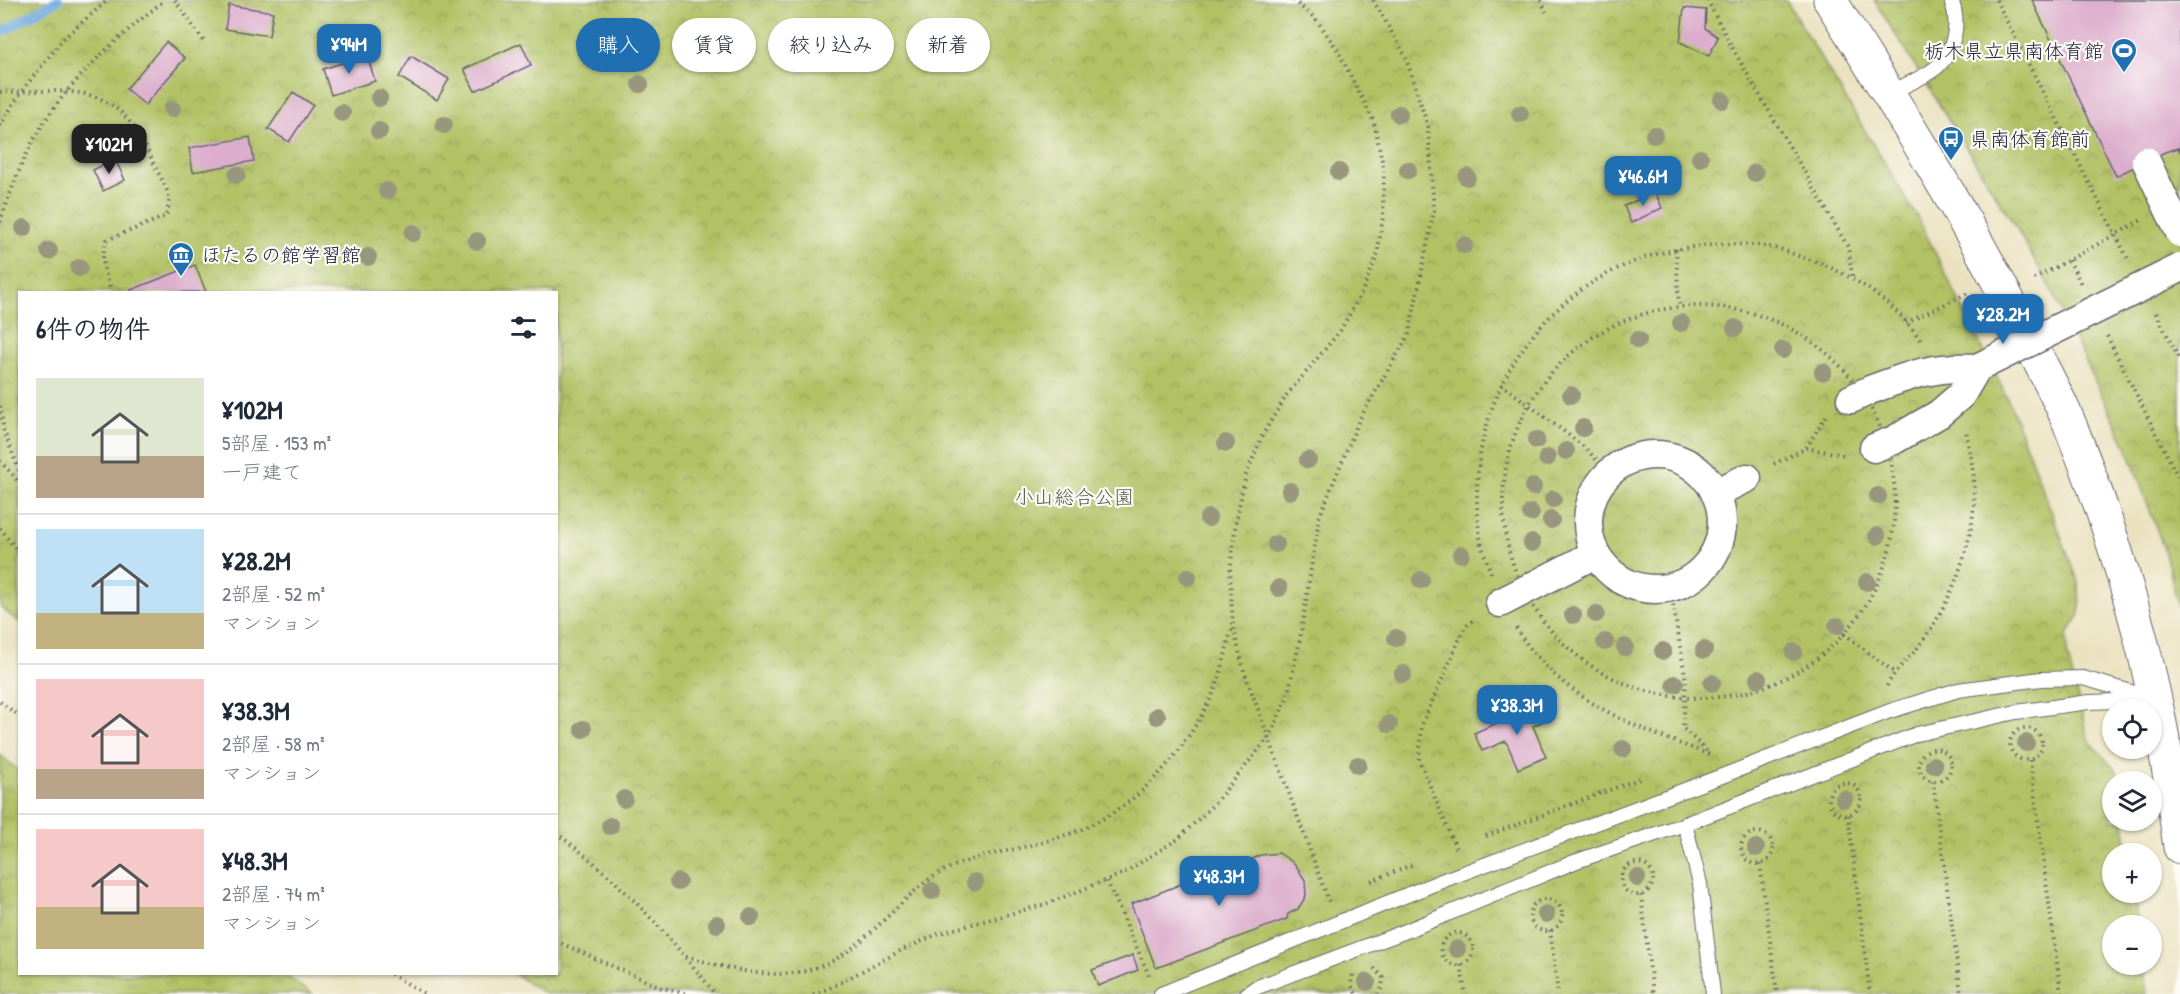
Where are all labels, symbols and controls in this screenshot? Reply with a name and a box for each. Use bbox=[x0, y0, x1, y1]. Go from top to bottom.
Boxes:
chip: 購入 bbox=[576, 18, 660, 72]
chip: 賃貸 bbox=[672, 18, 756, 72]
chip: 絞り込み bbox=[768, 18, 894, 72]
chip: 新着 bbox=[906, 18, 990, 72]
pin: ¥94M bbox=[313, 24, 385, 75]
text: ¥94M bbox=[331, 30, 367, 57]
sports icon: 栃木県立県南体育館 bbox=[2109, 36, 2139, 74]
place label: 栃木県立県南体育館 bbox=[1924, 37, 2104, 64]
pin: ¥102M bbox=[67, 124, 151, 175]
bus stop icon: 県南体育館前 bbox=[1936, 124, 1966, 162]
place label: 県南体育館前 bbox=[1970, 125, 2090, 152]
text: ¥102M bbox=[86, 130, 132, 157]
pin: ¥46.6M bbox=[1594, 156, 1692, 207]
text: ¥46.6M bbox=[1619, 162, 1667, 189]
museum icon: ほたるの館学習館 bbox=[166, 240, 196, 278]
place label: ほたるの館学習館 bbox=[201, 241, 361, 268]
pin: ¥28.2M bbox=[1954, 294, 2052, 345]
text: ¥28.2M bbox=[1977, 300, 2029, 327]
text: 6件の物件 bbox=[36, 311, 150, 346]
icon: filters bbox=[507, 311, 540, 344]
text: ¥102M bbox=[222, 392, 283, 427]
icon: home bbox=[84, 402, 156, 474]
text: 5部屋 · 153 m² bbox=[222, 429, 331, 456]
text: 一戸建て bbox=[222, 458, 302, 485]
park label: 小山総合公園 bbox=[1014, 483, 1134, 510]
text: ¥28.2M bbox=[222, 543, 291, 578]
icon: home bbox=[84, 553, 156, 625]
text: 2部屋 · 52 m² bbox=[222, 580, 325, 607]
text: マンション bbox=[222, 609, 321, 636]
pin: ¥38.3M bbox=[1468, 685, 1566, 736]
text: ¥38.3M bbox=[1491, 691, 1543, 718]
text: ¥38.3M bbox=[222, 693, 290, 728]
map controls bbox=[2102, 699, 2162, 975]
button: locate bbox=[2102, 699, 2162, 759]
icon: home bbox=[84, 703, 156, 775]
text: 2部屋 · 58 m² bbox=[222, 730, 324, 757]
text: マンション bbox=[222, 759, 321, 786]
button: layers bbox=[2102, 771, 2162, 831]
text: ¥48.3M bbox=[222, 843, 288, 878]
button: + bbox=[2102, 843, 2162, 903]
icon: home bbox=[84, 853, 156, 925]
pin: ¥48.3M bbox=[1170, 856, 1268, 907]
text: ¥48.3M bbox=[1194, 862, 1244, 889]
text: 2部屋 · 74 m² bbox=[222, 880, 325, 907]
text: マンション bbox=[222, 909, 321, 936]
button: − bbox=[2102, 915, 2162, 975]

